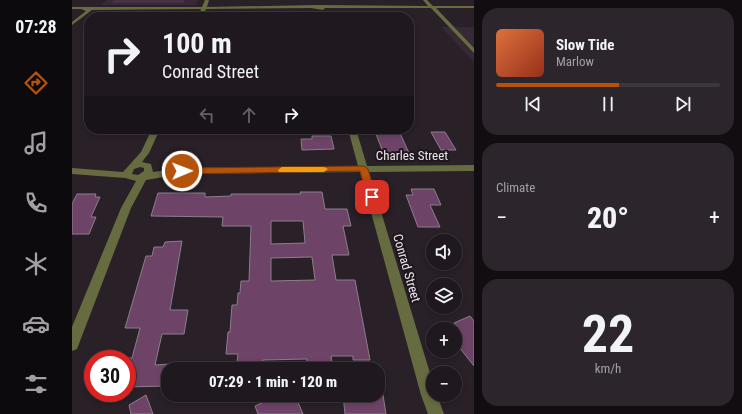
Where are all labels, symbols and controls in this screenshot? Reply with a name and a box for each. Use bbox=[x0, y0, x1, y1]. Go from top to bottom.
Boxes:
text: 07:28 bbox=[15, 16, 57, 37]
text: 100 m bbox=[162, 27, 232, 60]
icon: right bbox=[96, 28, 148, 80]
text: Slow Tide bbox=[556, 36, 614, 54]
text: Marlow bbox=[556, 54, 594, 69]
text: Conrad Street bbox=[162, 61, 259, 82]
icon: directions bbox=[22, 69, 50, 97]
icon: previous bbox=[522, 93, 544, 115]
icon: pause bbox=[597, 93, 619, 115]
icon: next bbox=[672, 93, 694, 115]
icon: left bbox=[196, 104, 218, 126]
icon: ahead bbox=[238, 104, 260, 126]
icon: right bbox=[280, 104, 302, 126]
icon: music bbox=[22, 129, 50, 157]
street label: Charles Street bbox=[376, 148, 448, 163]
position arrow bbox=[161, 150, 203, 192]
pin bbox=[355, 180, 389, 214]
text: Climate bbox=[496, 180, 535, 195]
icon: arrive bbox=[361, 186, 383, 208]
icon: phone bbox=[22, 189, 50, 217]
text: 20° bbox=[587, 200, 629, 235]
text: − bbox=[496, 205, 507, 230]
text: + bbox=[709, 205, 720, 230]
street label: Conrad Street bbox=[390, 232, 424, 304]
map controls bbox=[426, 234, 462, 402]
button: sound bbox=[426, 234, 462, 270]
icon: climate bbox=[22, 250, 50, 278]
button: layers bbox=[426, 278, 462, 314]
text: 22 bbox=[582, 304, 634, 365]
icon: car bbox=[22, 310, 50, 338]
button: + bbox=[426, 322, 462, 358]
speed limit sign: 30 bbox=[84, 350, 136, 402]
text: km/h bbox=[595, 361, 621, 376]
button: − bbox=[426, 366, 462, 402]
icon: filters bbox=[22, 370, 50, 398]
text: 07:29 · 1 min · 120 m bbox=[209, 373, 337, 391]

